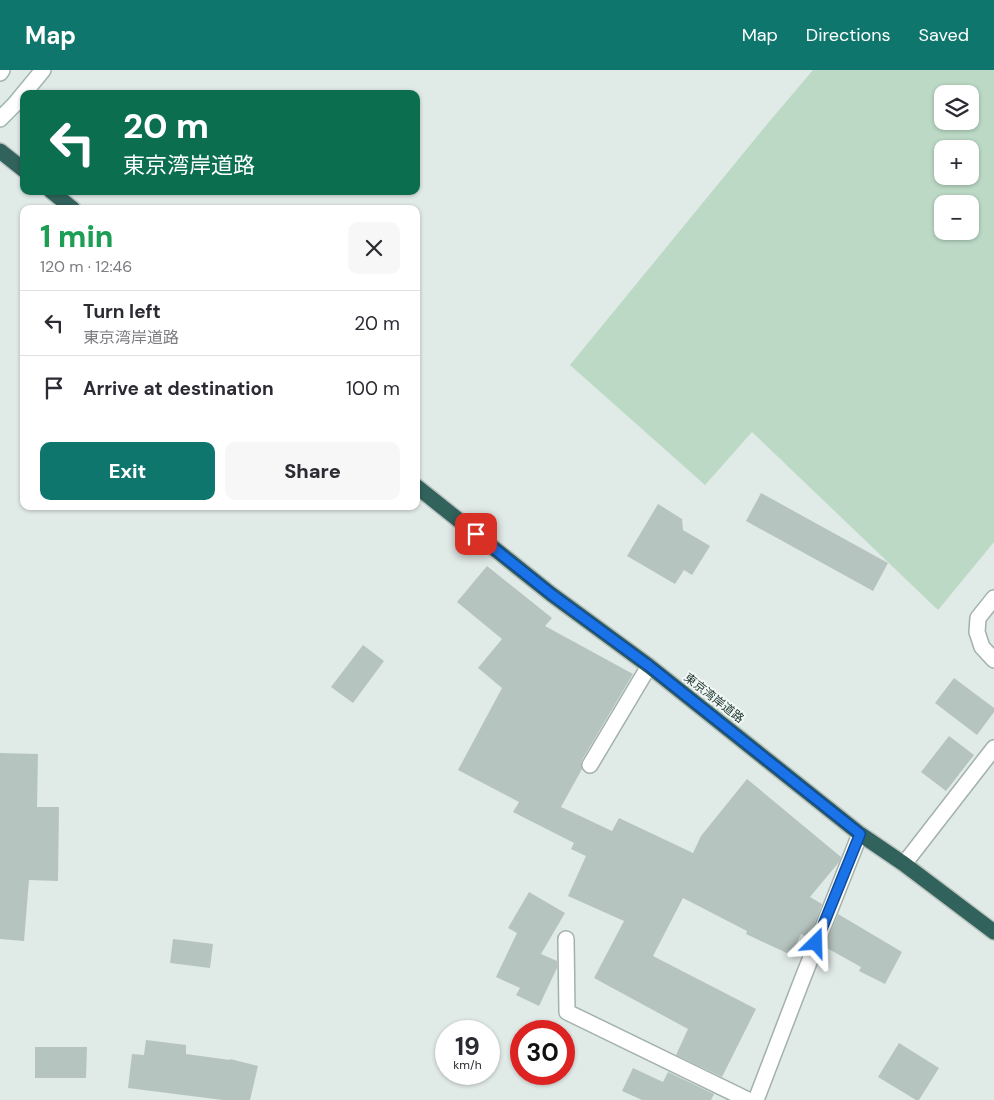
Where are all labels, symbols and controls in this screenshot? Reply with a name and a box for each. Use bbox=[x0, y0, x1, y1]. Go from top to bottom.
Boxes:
text: Map bbox=[25, 20, 76, 51]
text: Map bbox=[742, 23, 778, 47]
text: Directions bbox=[806, 23, 891, 47]
text: Saved bbox=[919, 23, 969, 47]
map controls bbox=[934, 85, 979, 240]
button: layers bbox=[934, 85, 979, 130]
text: 20 m bbox=[123, 103, 209, 149]
icon: left bbox=[40, 110, 105, 175]
button: + bbox=[934, 140, 979, 185]
text: 東京湾岸道路 bbox=[123, 151, 255, 180]
button: − bbox=[934, 195, 979, 240]
text: 1 min bbox=[40, 217, 113, 256]
button: close bbox=[348, 222, 400, 274]
text: 120 m · 12:46 bbox=[40, 256, 132, 277]
text: Turn left bbox=[83, 299, 161, 324]
icon: left bbox=[40, 309, 68, 337]
text: 20 m bbox=[354, 311, 400, 336]
text: 東京湾岸道路 bbox=[83, 327, 179, 348]
icon: arrive bbox=[40, 374, 68, 402]
text: Arrive at destination bbox=[83, 376, 274, 401]
text: 100 m bbox=[346, 376, 400, 401]
button: Exit bbox=[40, 442, 215, 500]
button: Share bbox=[225, 442, 400, 500]
pin bbox=[455, 513, 497, 555]
icon: arrive bbox=[462, 520, 490, 548]
street label: 東京湾岸道路 bbox=[681, 670, 747, 726]
position arrow bbox=[789, 916, 841, 968]
speed limit sign: 30 bbox=[510, 1020, 575, 1085]
text: 19 bbox=[455, 1030, 480, 1063]
text: km/h bbox=[453, 1057, 482, 1073]

